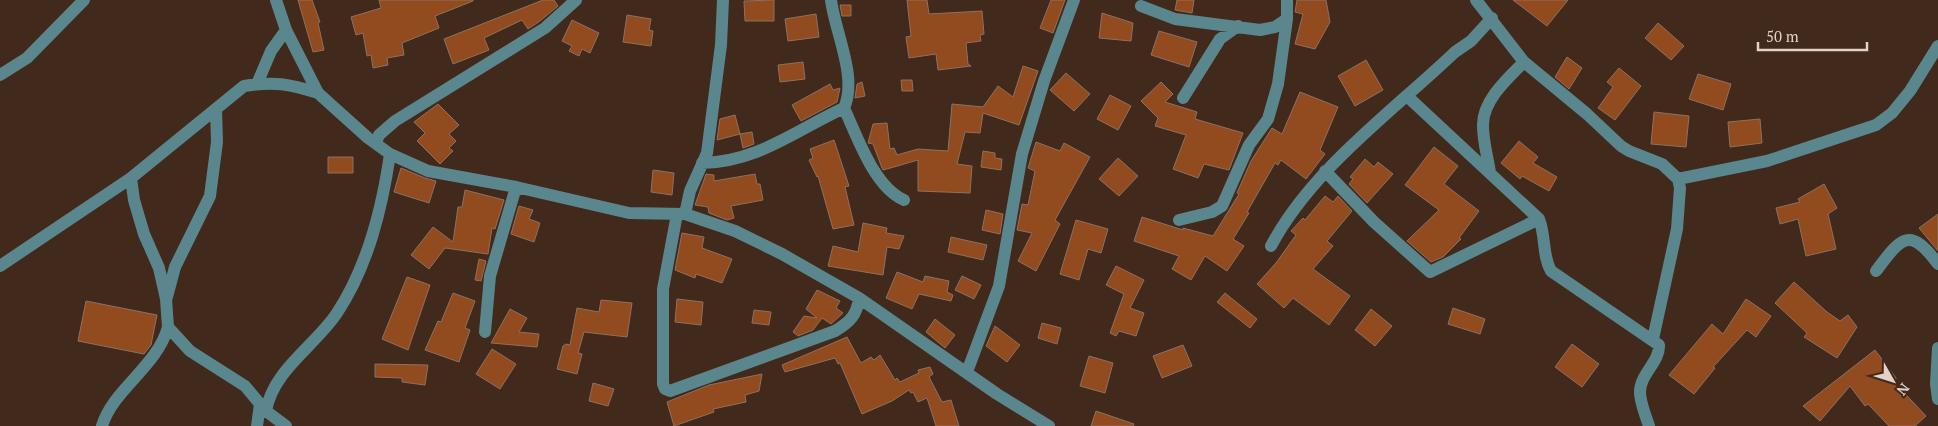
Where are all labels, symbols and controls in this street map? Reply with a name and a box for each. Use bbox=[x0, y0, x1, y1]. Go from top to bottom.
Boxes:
scale bar bbox=[1758, 20, 1867, 52]
text: 50 m bbox=[1766, 26, 1799, 46]
north arrow bbox=[1868, 356, 1918, 406]
text: N bbox=[1893, 379, 1914, 400]

